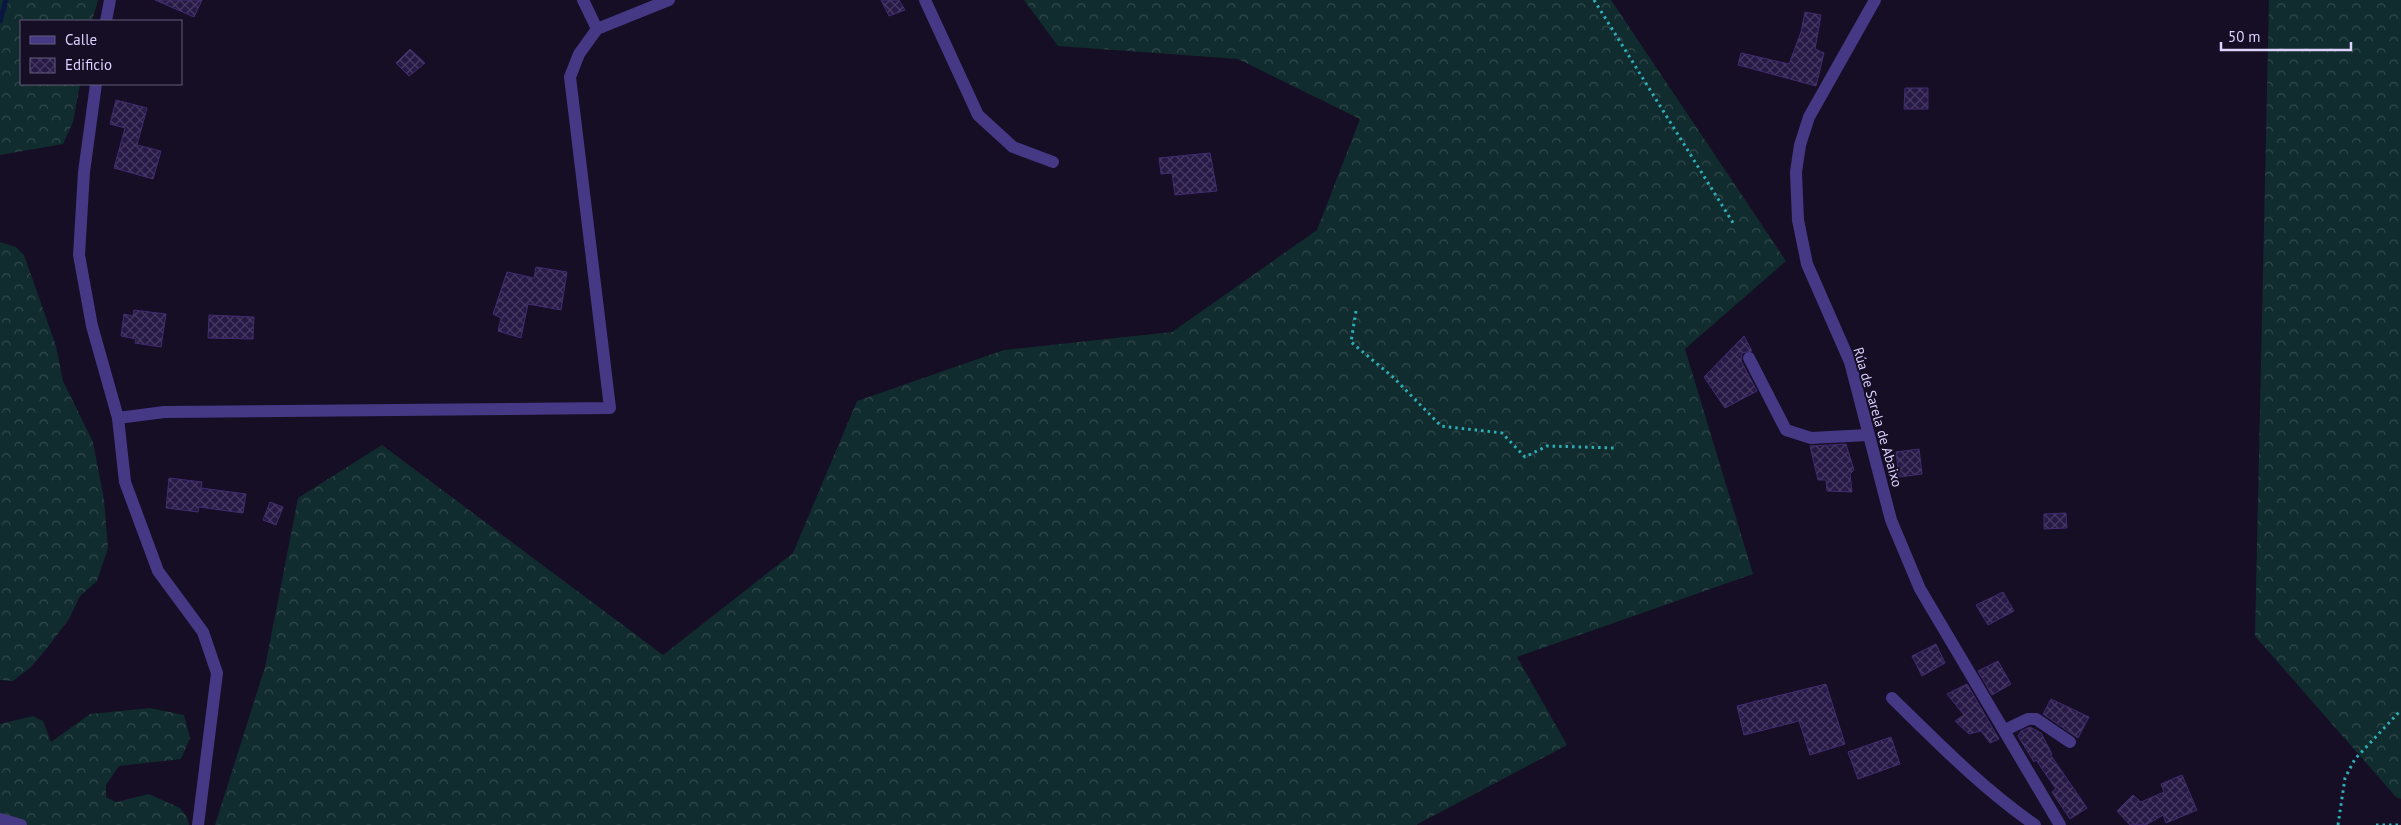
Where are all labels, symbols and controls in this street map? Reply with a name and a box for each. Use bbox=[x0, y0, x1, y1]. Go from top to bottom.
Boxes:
legend bbox=[20, 20, 182, 85]
scale bar bbox=[2221, 20, 2351, 52]
text: 50 m bbox=[2228, 27, 2261, 46]
text: Calle bbox=[65, 30, 97, 49]
text: Edificio bbox=[65, 55, 112, 74]
street label: Rúa de Sarela de Abaixo bbox=[1849, 345, 1907, 489]

